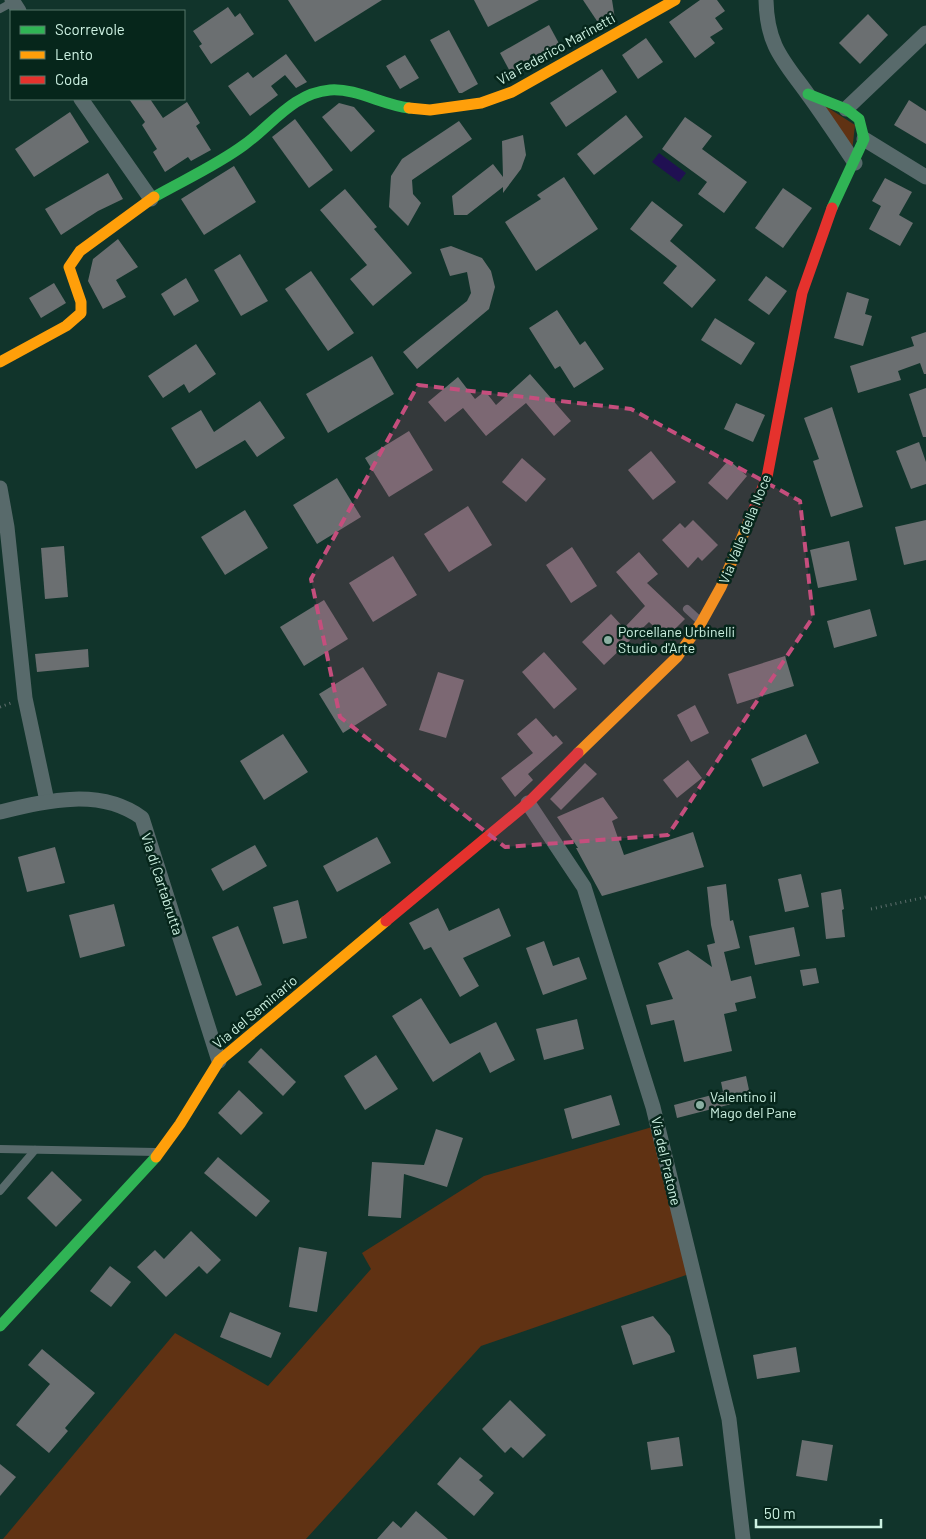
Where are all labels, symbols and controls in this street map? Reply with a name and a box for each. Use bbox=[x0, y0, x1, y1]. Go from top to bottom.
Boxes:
street label: Via Federico Marinetti bbox=[494, 9, 618, 88]
legend bbox=[10, 10, 185, 100]
text: Scorrevole bbox=[55, 20, 125, 38]
text: Lento bbox=[55, 45, 93, 63]
text: Coda bbox=[55, 70, 88, 88]
street label: Via Valle della Noce bbox=[715, 472, 774, 586]
place label: Porcellane Urbinelli Studio d'Arte bbox=[618, 623, 735, 656]
marker: Porcellane Urbinelli Studio d'Arte bbox=[602, 634, 614, 646]
street label: Via di Cartabrutta bbox=[138, 831, 187, 937]
street label: Via del Seminario bbox=[209, 971, 300, 1052]
place label: Valentino il Mago del Pane bbox=[710, 1088, 797, 1121]
marker: Valentino il Mago del Pane bbox=[694, 1099, 706, 1111]
street label: Via del Pratone bbox=[648, 1115, 685, 1207]
scale bar bbox=[756, 1496, 881, 1528]
text: 50 m bbox=[764, 1504, 796, 1522]

